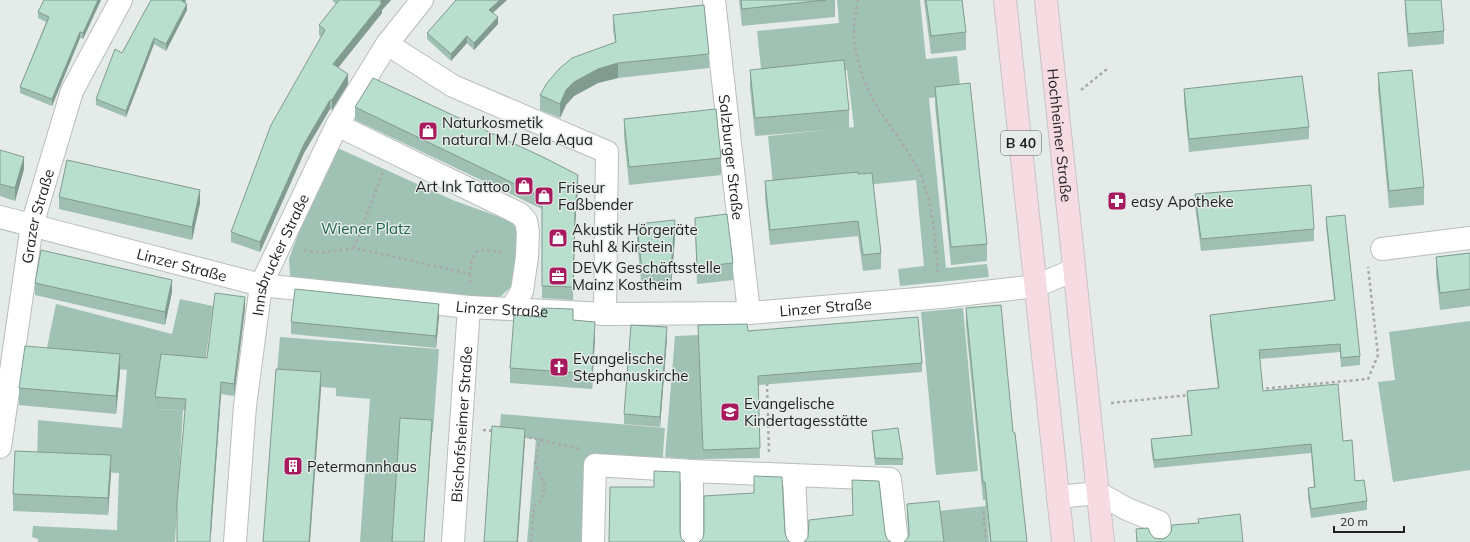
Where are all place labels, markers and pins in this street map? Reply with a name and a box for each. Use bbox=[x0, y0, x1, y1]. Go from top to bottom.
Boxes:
place label: Naturkosmetik natural M / Bela Aqua bbox=[442, 113, 593, 149]
shop icon: Naturkosmetik natural M / Bela Aqua bbox=[417, 120, 439, 142]
shop icon: Art Ink Tattoo bbox=[513, 175, 535, 197]
place label: Art Ink Tattoo bbox=[415, 177, 510, 196]
place label: Friseur Faßbender bbox=[558, 178, 634, 214]
shop icon: Friseur Faßbender bbox=[533, 185, 555, 207]
pharmacy icon: easy Apotheke bbox=[1106, 190, 1128, 212]
place label: easy Apotheke bbox=[1131, 192, 1234, 211]
place label: Akustik Hörgeräte Ruhl & Kirstein bbox=[572, 220, 698, 256]
shop icon: Akustik Hörgeräte Ruhl & Kirstein bbox=[547, 227, 569, 249]
place label: DEVK Geschäftsstelle Mainz Kostheim bbox=[572, 258, 721, 294]
office icon: DEVK Geschäftsstelle Mainz Kostheim bbox=[547, 265, 569, 287]
place label: Evangelische Stephanuskirche bbox=[573, 349, 688, 385]
church icon: Evangelische Stephanuskirche bbox=[548, 356, 570, 378]
place label: Evangelische Kindertagesstätte bbox=[744, 394, 868, 430]
school or university icon: Evangelische Kindertagesstätte bbox=[719, 401, 741, 423]
building icon: Petermannhaus bbox=[282, 455, 304, 477]
place label: Petermannhaus bbox=[307, 457, 417, 476]

